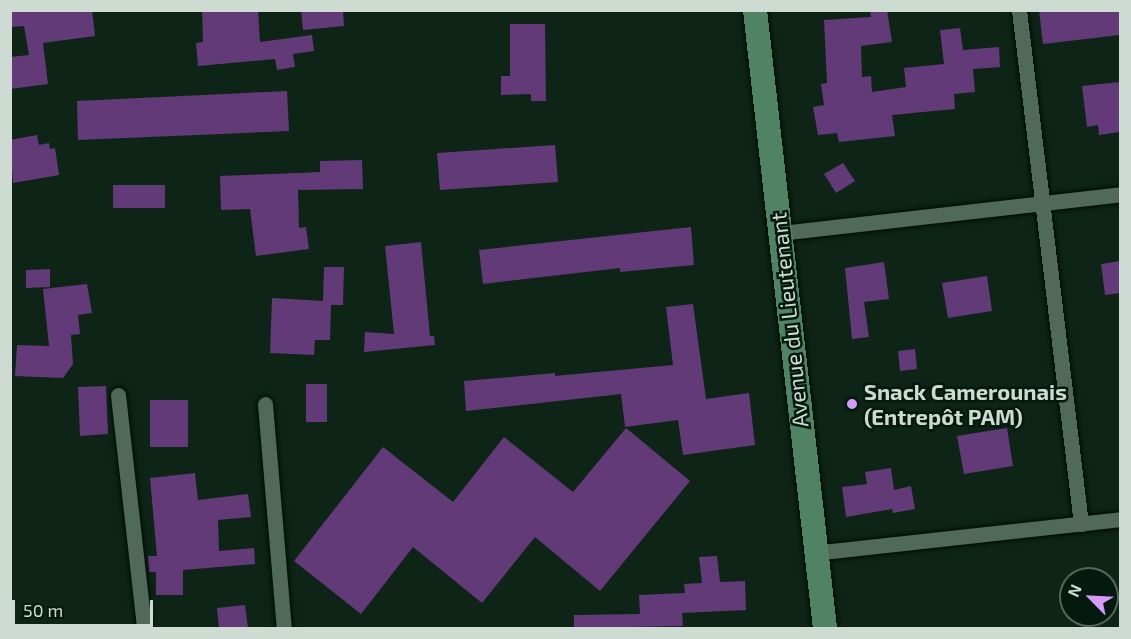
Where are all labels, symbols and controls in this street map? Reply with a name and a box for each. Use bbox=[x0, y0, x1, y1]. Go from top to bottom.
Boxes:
street label: Avenue du Lieutenant bbox=[765, 211, 813, 429]
place label: Snack Camerounais (Entrepôt PAM) bbox=[864, 378, 1067, 430]
marker: Snack Camerounais (Entrepôt PAM) bbox=[845, 397, 859, 411]
north arrow bbox=[1059, 567, 1119, 627]
text: N bbox=[1063, 581, 1085, 599]
scale bar bbox=[15, 588, 156, 626]
text: 50 m bbox=[23, 599, 63, 621]

